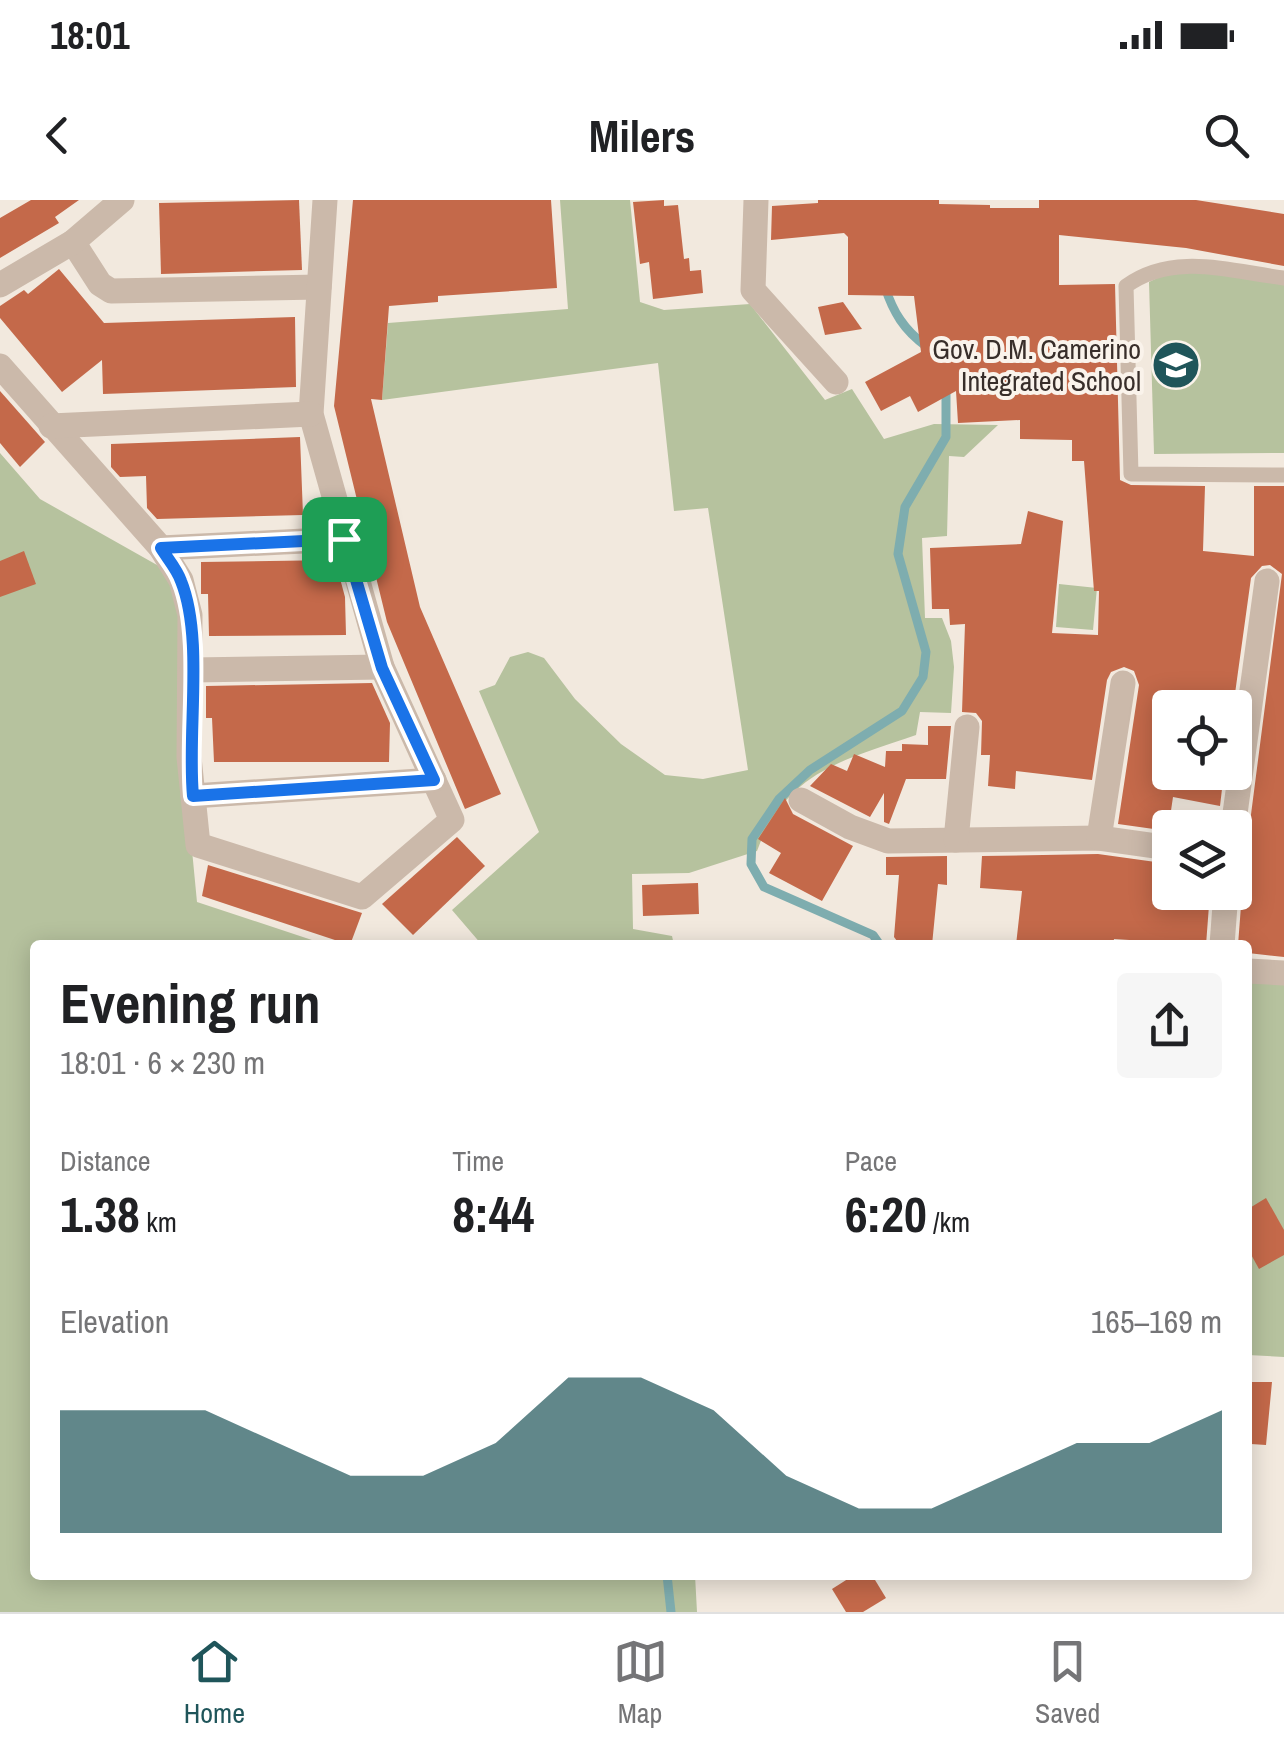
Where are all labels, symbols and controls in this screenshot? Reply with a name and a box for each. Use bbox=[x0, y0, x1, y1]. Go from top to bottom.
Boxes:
text: 18:01 bbox=[50, 10, 130, 61]
text: Milers bbox=[589, 105, 695, 166]
icon: back bbox=[30, 108, 85, 163]
icon: search bbox=[1199, 108, 1254, 163]
place label: Gov. D.M. Camerino Integrated School bbox=[932, 330, 1141, 400]
school or university icon: Gov. D.M. Camerino Integrated School bbox=[1150, 339, 1202, 391]
pin bbox=[302, 497, 387, 582]
icon: arrive bbox=[317, 512, 372, 567]
map controls bbox=[1152, 690, 1252, 910]
button: locate bbox=[1152, 690, 1252, 790]
button: layers bbox=[1152, 810, 1252, 910]
text: Evening run bbox=[60, 966, 321, 1040]
button: share bbox=[1117, 973, 1222, 1078]
text: 18:01 · 6 × 230 m bbox=[60, 1041, 265, 1084]
text: Distance bbox=[60, 1142, 151, 1180]
text: Time bbox=[452, 1142, 504, 1180]
text: Pace bbox=[845, 1142, 897, 1180]
text: 1.38 bbox=[60, 1180, 140, 1248]
text: 8:44 bbox=[452, 1180, 534, 1248]
text: 6:20 bbox=[845, 1180, 927, 1248]
text: km bbox=[140, 1203, 177, 1241]
text: /km bbox=[927, 1203, 970, 1241]
text: Elevation bbox=[60, 1300, 169, 1343]
text: 165–169 m bbox=[1091, 1300, 1222, 1343]
tab: Home bbox=[184, 1634, 245, 1732]
tab: Map bbox=[613, 1634, 668, 1732]
tab: Saved bbox=[1035, 1634, 1100, 1732]

